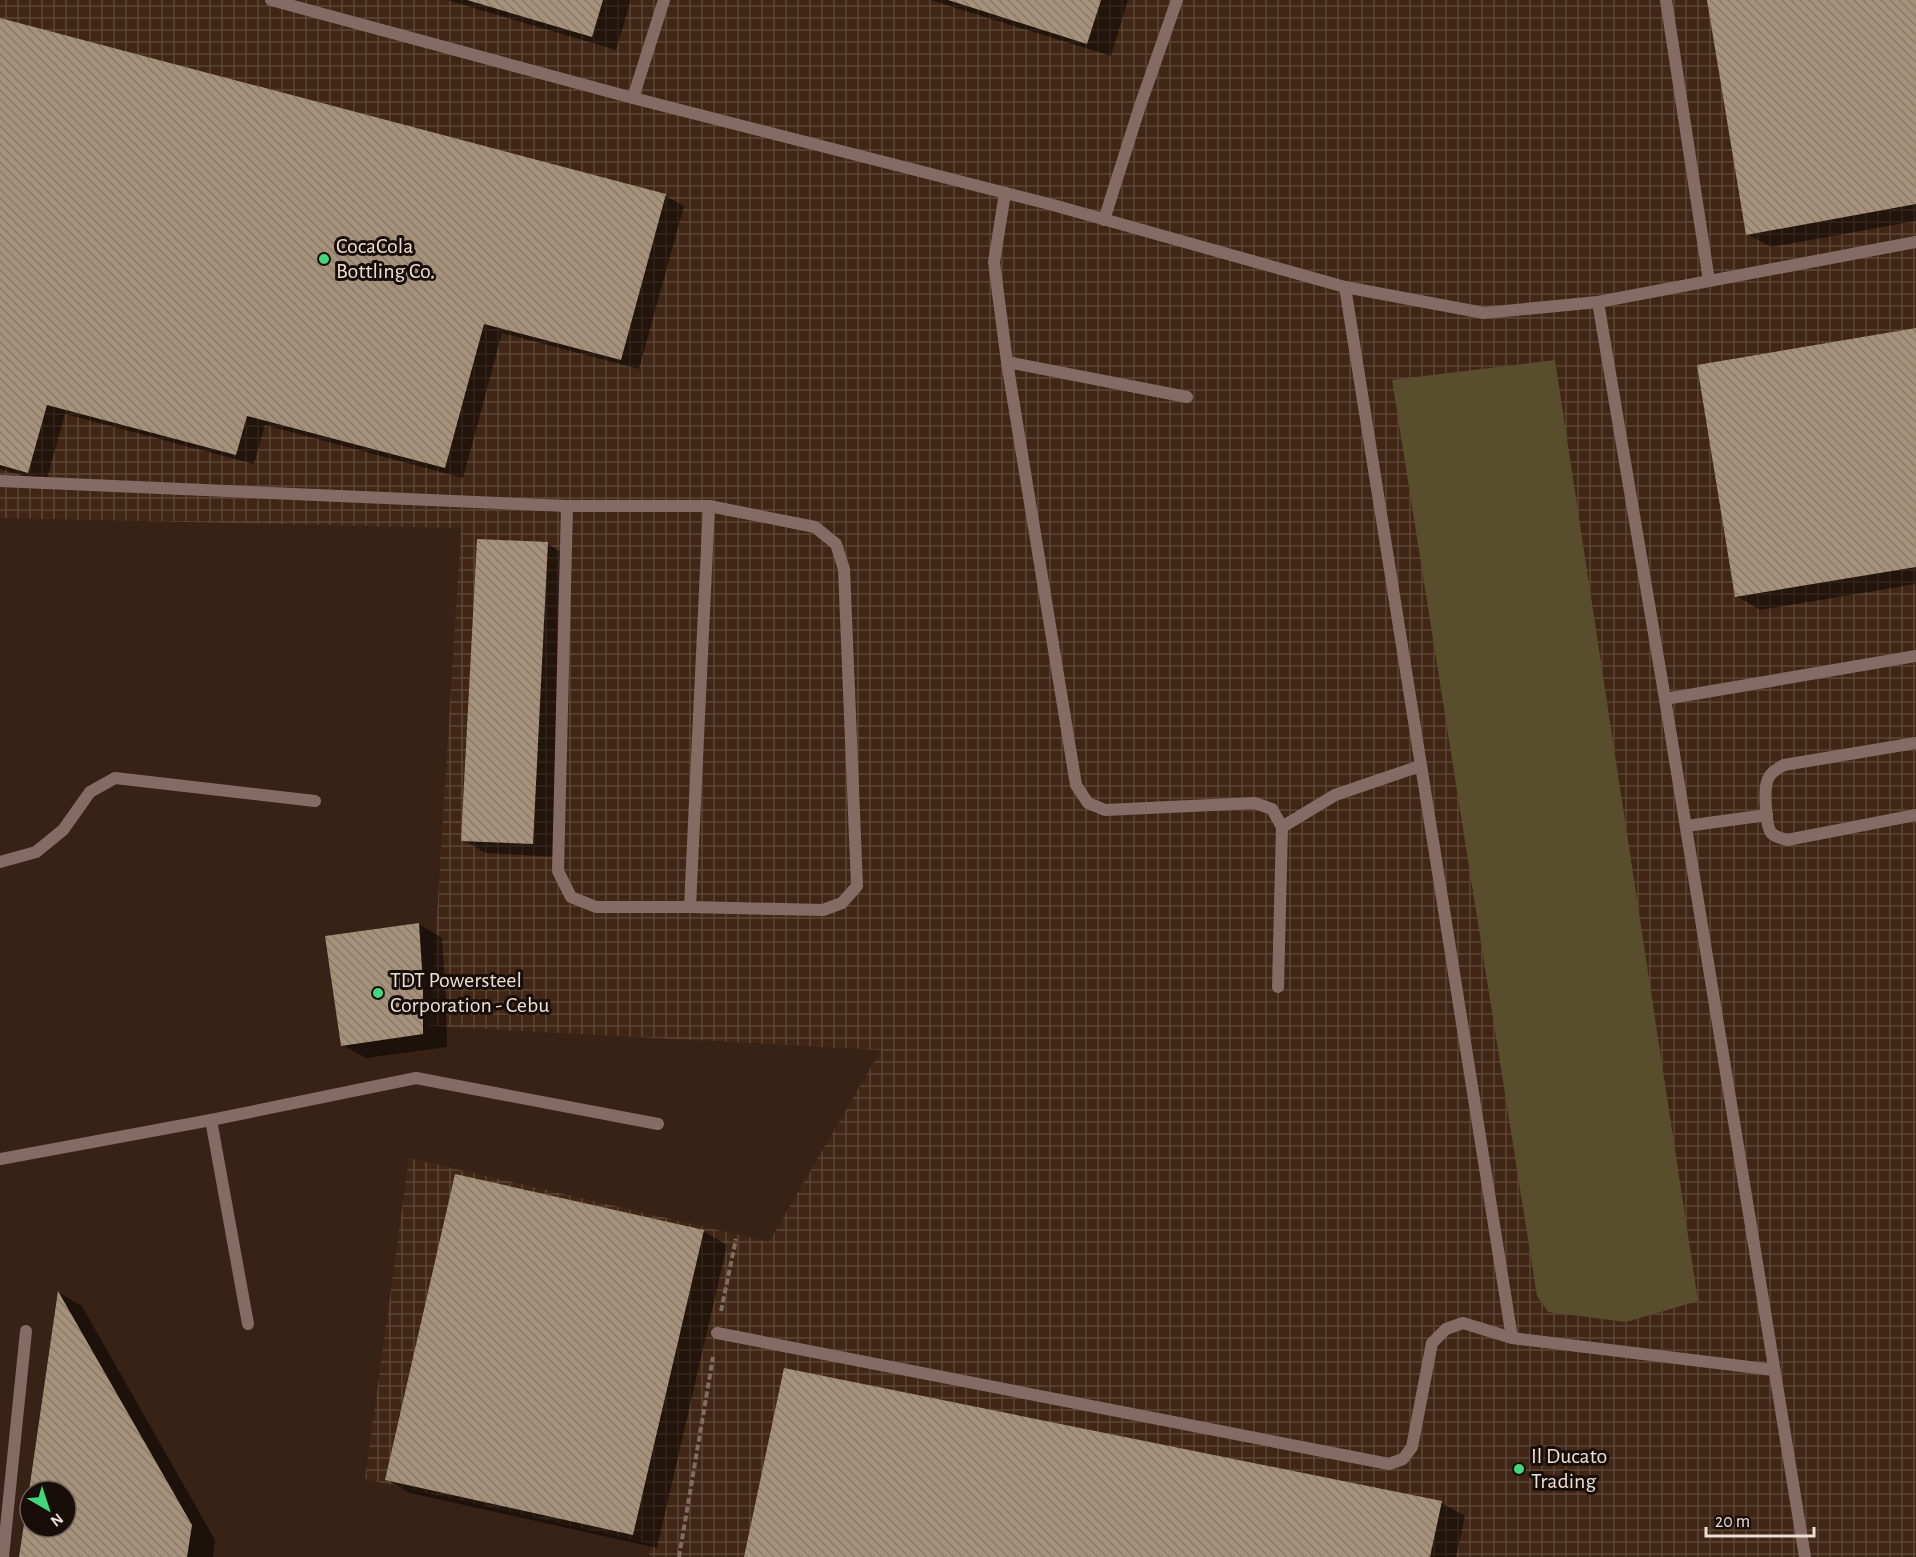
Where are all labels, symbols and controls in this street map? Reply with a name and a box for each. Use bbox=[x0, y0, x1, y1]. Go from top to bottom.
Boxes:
place label: CocaCola Bottling Co. bbox=[336, 235, 435, 282]
marker: CocaCola Bottling Co. bbox=[317, 252, 331, 266]
place label: TDT Powersteel Corporation - Cebu bbox=[390, 969, 549, 1016]
marker: TDT Powersteel Corporation - Cebu bbox=[371, 986, 385, 1000]
place label: Il Ducato Trading bbox=[1531, 1445, 1607, 1492]
marker: Il Ducato Trading bbox=[1512, 1462, 1526, 1476]
north arrow bbox=[18, 1479, 78, 1539]
scale bar bbox=[1706, 1500, 1814, 1538]
text: N bbox=[47, 1510, 66, 1530]
text: 20 m bbox=[1715, 1513, 1750, 1531]

